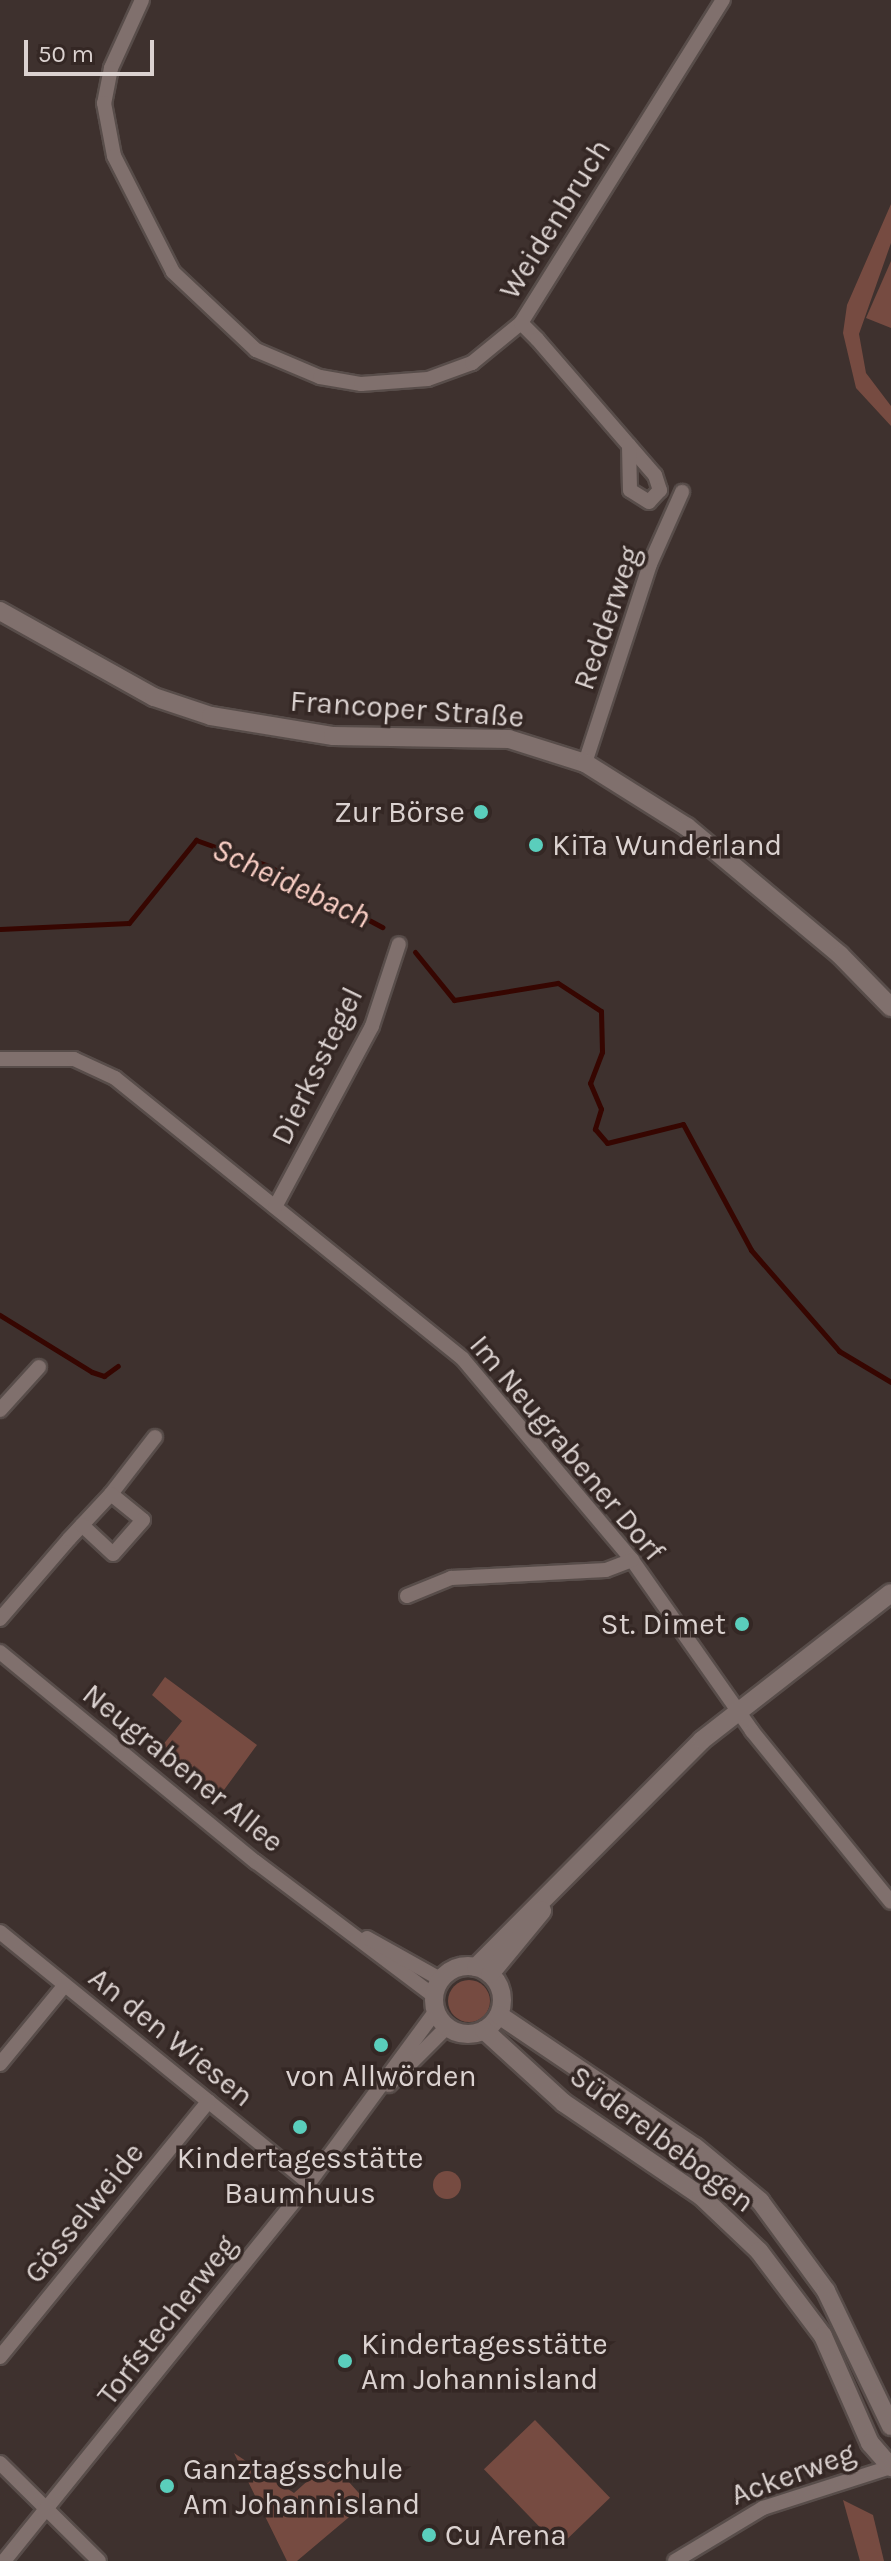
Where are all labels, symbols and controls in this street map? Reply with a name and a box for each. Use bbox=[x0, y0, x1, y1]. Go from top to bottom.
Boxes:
scale bar bbox=[28, 24, 158, 74]
text: 50 m bbox=[38, 40, 94, 68]
street label: Weidenbruch bbox=[492, 132, 618, 306]
street label: Redderweg bbox=[566, 541, 648, 695]
street label: Francoper Straße bbox=[289, 683, 525, 735]
place label: Zur Börse bbox=[334, 794, 465, 830]
marker: Zur Börse bbox=[472, 803, 490, 821]
place label: KiTa Wunderland bbox=[552, 827, 782, 863]
water label: Scheidebach bbox=[206, 831, 376, 937]
marker: KiTa Wunderland bbox=[527, 836, 545, 854]
street label: Dierksstegel bbox=[263, 981, 371, 1151]
street label: Im Neugrabener Dorf bbox=[462, 1328, 672, 1568]
place label: St. Dimet bbox=[601, 1606, 726, 1642]
marker: St. Dimet bbox=[733, 1615, 751, 1633]
street label: Neugrabener Allee bbox=[75, 1676, 291, 1860]
street label: An den Wiesen bbox=[81, 1960, 261, 2114]
marker: von Allwörden bbox=[372, 2036, 390, 2054]
place label: von Allwörden bbox=[286, 2058, 476, 2094]
street label: Süderelbebogen bbox=[563, 2058, 761, 2220]
marker: Kindertagesstätte Baumhuus bbox=[291, 2118, 309, 2136]
street label: Gösselweide bbox=[16, 2135, 152, 2291]
place label: Kindertagesstätte Baumhuus bbox=[177, 2140, 423, 2210]
street label: Torfstecherweg bbox=[89, 2228, 245, 2412]
place label: Kindertagesstätte Am Johannisland bbox=[361, 2326, 608, 2396]
marker: Kindertagesstätte Am Johannisland bbox=[336, 2352, 354, 2370]
street label: Ackerweg bbox=[726, 2435, 860, 2513]
place label: Ganztagsschule Am Johannisland bbox=[183, 2451, 420, 2522]
marker: Ganztagsschule Am Johannisland bbox=[158, 2477, 176, 2495]
place label: Cu Arena bbox=[445, 2517, 567, 2553]
marker: Cu Arena bbox=[420, 2526, 438, 2544]

